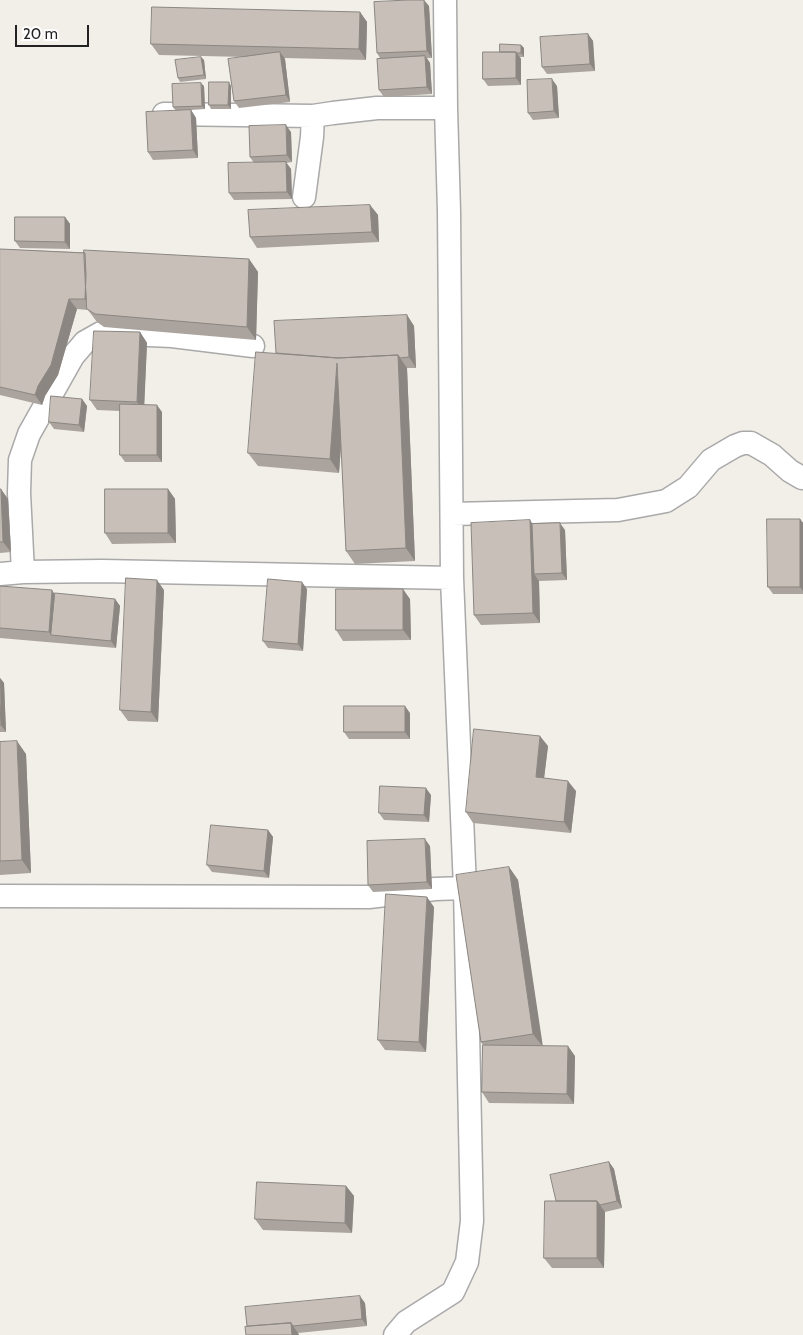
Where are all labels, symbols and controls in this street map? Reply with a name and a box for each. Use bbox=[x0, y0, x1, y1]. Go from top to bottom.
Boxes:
scale bar bbox=[18, 15, 91, 47]
text: 20 m bbox=[23, 25, 58, 43]

